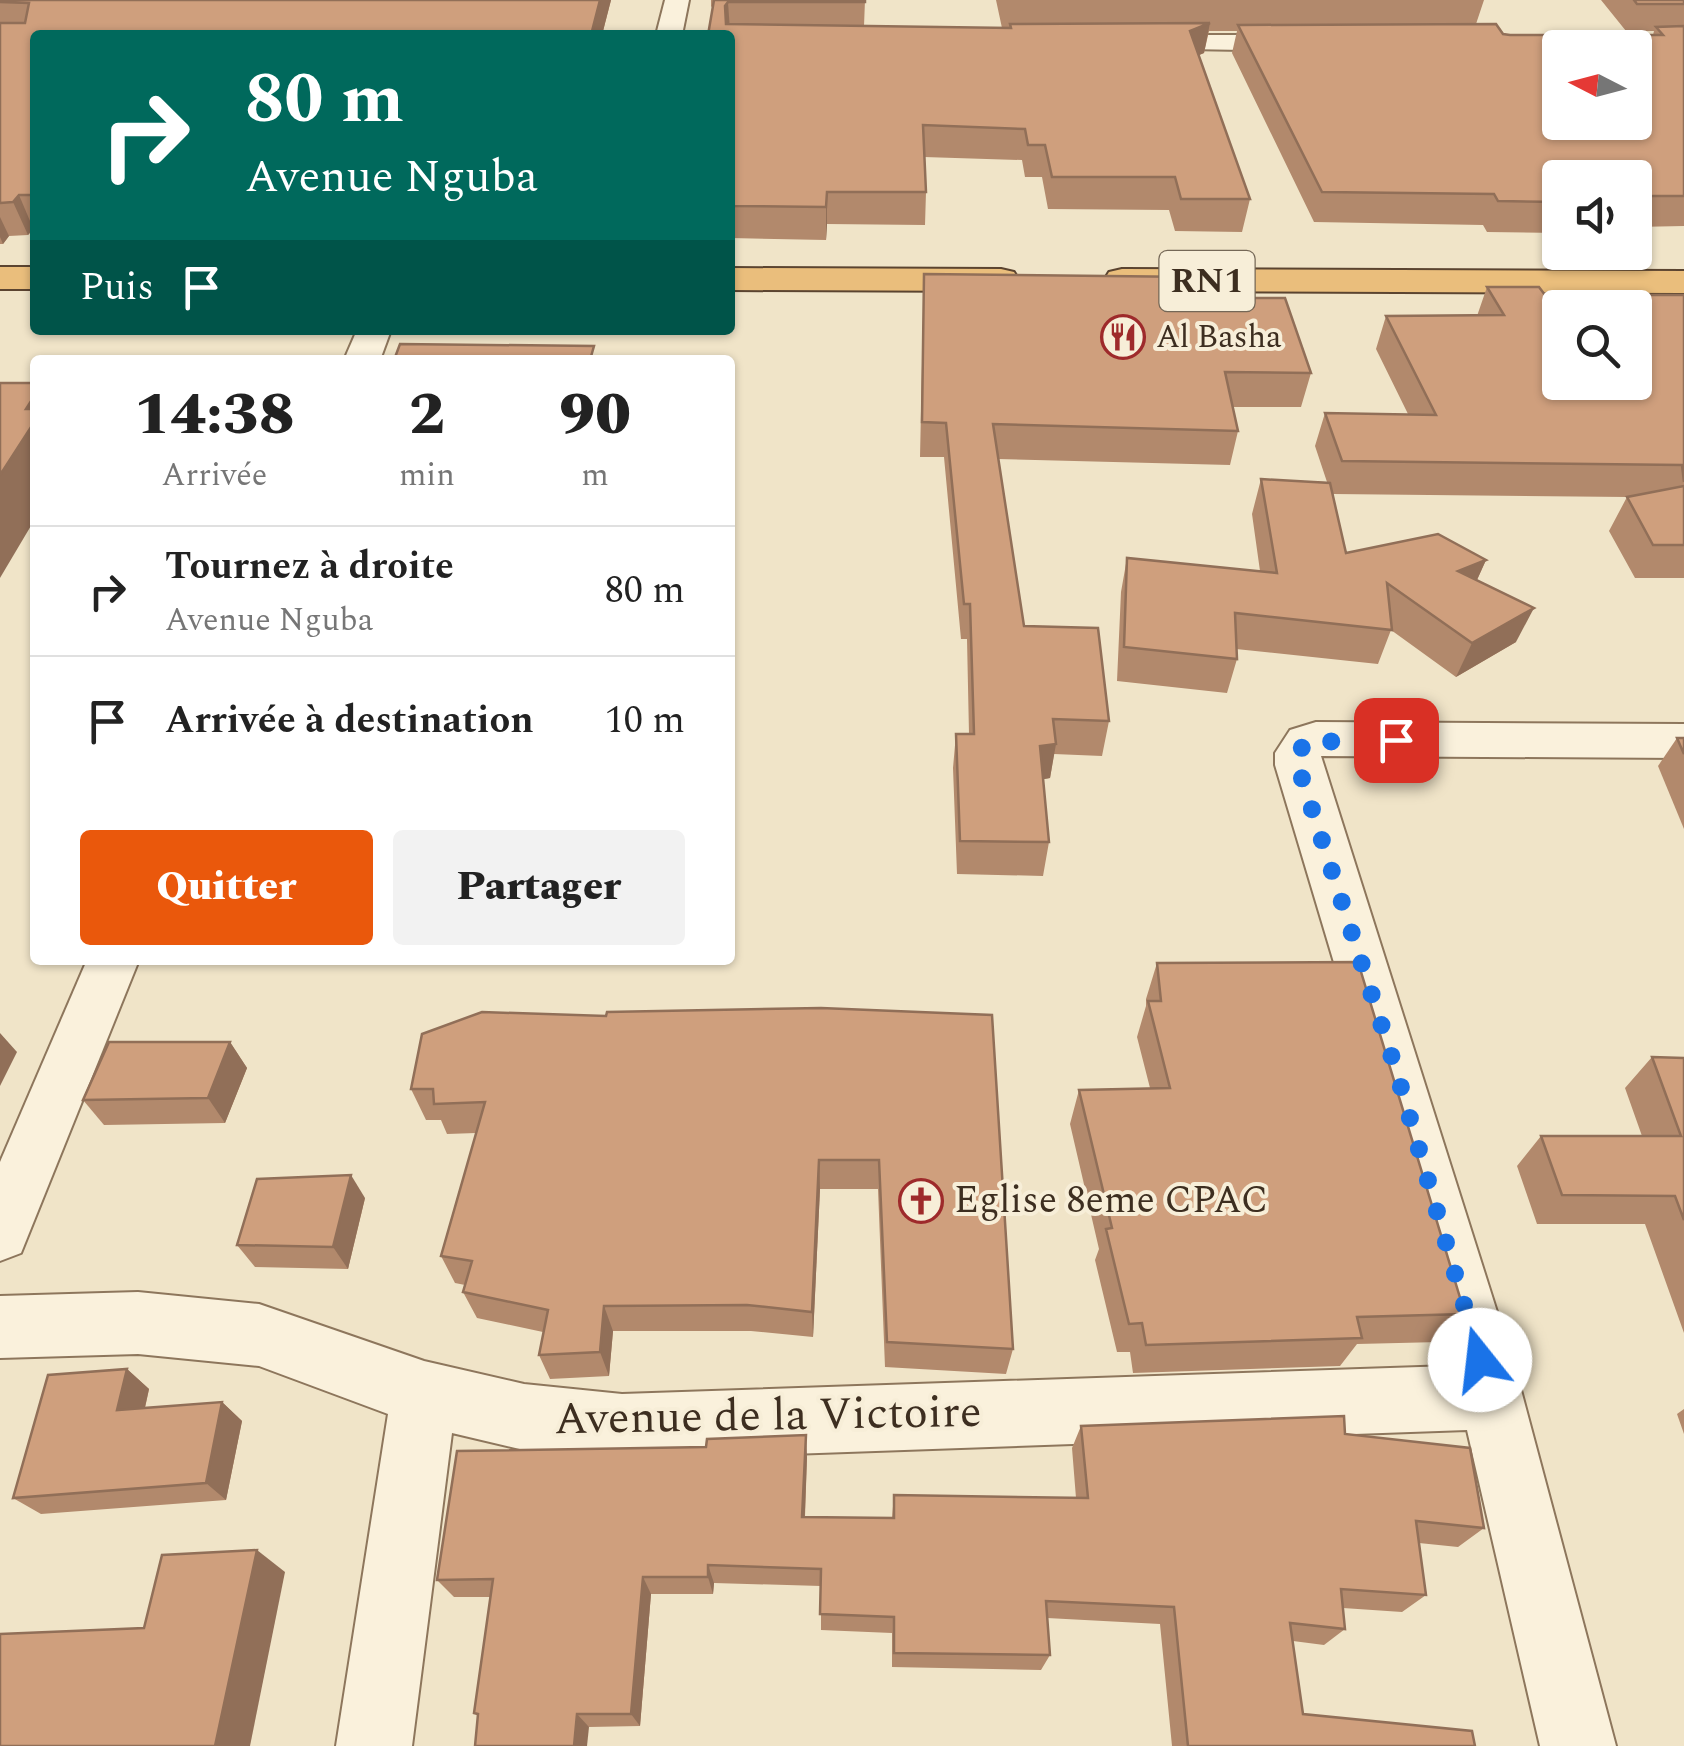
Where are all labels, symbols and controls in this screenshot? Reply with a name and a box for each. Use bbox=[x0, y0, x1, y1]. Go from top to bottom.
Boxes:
north arrow bbox=[1542, 30, 1652, 140]
map controls bbox=[1542, 30, 1652, 400]
text: 80 m bbox=[245, 47, 404, 153]
icon: right bbox=[80, 70, 210, 200]
text: Avenue Nguba bbox=[245, 143, 538, 212]
button: sound bbox=[1542, 160, 1652, 270]
road number: RN1 bbox=[1160, 251, 1254, 311]
text: Puis bbox=[80, 259, 154, 317]
icon: arrive bbox=[174, 260, 229, 315]
button: search bbox=[1542, 290, 1652, 400]
place label: Al Basha bbox=[1156, 313, 1282, 362]
restaurant icon: Al Basha bbox=[1100, 314, 1146, 360]
text: 14:38 bbox=[134, 369, 295, 461]
text: 2 bbox=[409, 369, 445, 461]
text: 90 bbox=[559, 369, 631, 461]
text: Arrivée bbox=[162, 451, 267, 500]
text: min bbox=[399, 451, 455, 500]
text: m bbox=[581, 451, 609, 500]
text: Tournez à droite bbox=[165, 538, 454, 596]
text: 80 m bbox=[605, 562, 685, 620]
icon: right bbox=[80, 564, 135, 619]
text: Avenue Nguba bbox=[165, 596, 373, 645]
text: Arrivée à destination bbox=[165, 692, 534, 750]
text: 10 m bbox=[605, 692, 685, 750]
icon: arrive bbox=[80, 694, 135, 749]
pin bbox=[1354, 698, 1439, 783]
icon: arrive bbox=[1369, 713, 1424, 768]
button: Quitter bbox=[80, 830, 373, 945]
button: Partager bbox=[393, 830, 685, 945]
place label: Eglise 8eme CPAC bbox=[954, 1172, 1268, 1230]
church icon: Eglise 8eme CPAC bbox=[898, 1178, 944, 1224]
position arrow bbox=[1428, 1308, 1532, 1412]
street label: Avenue de la Victoire bbox=[554, 1378, 982, 1454]

